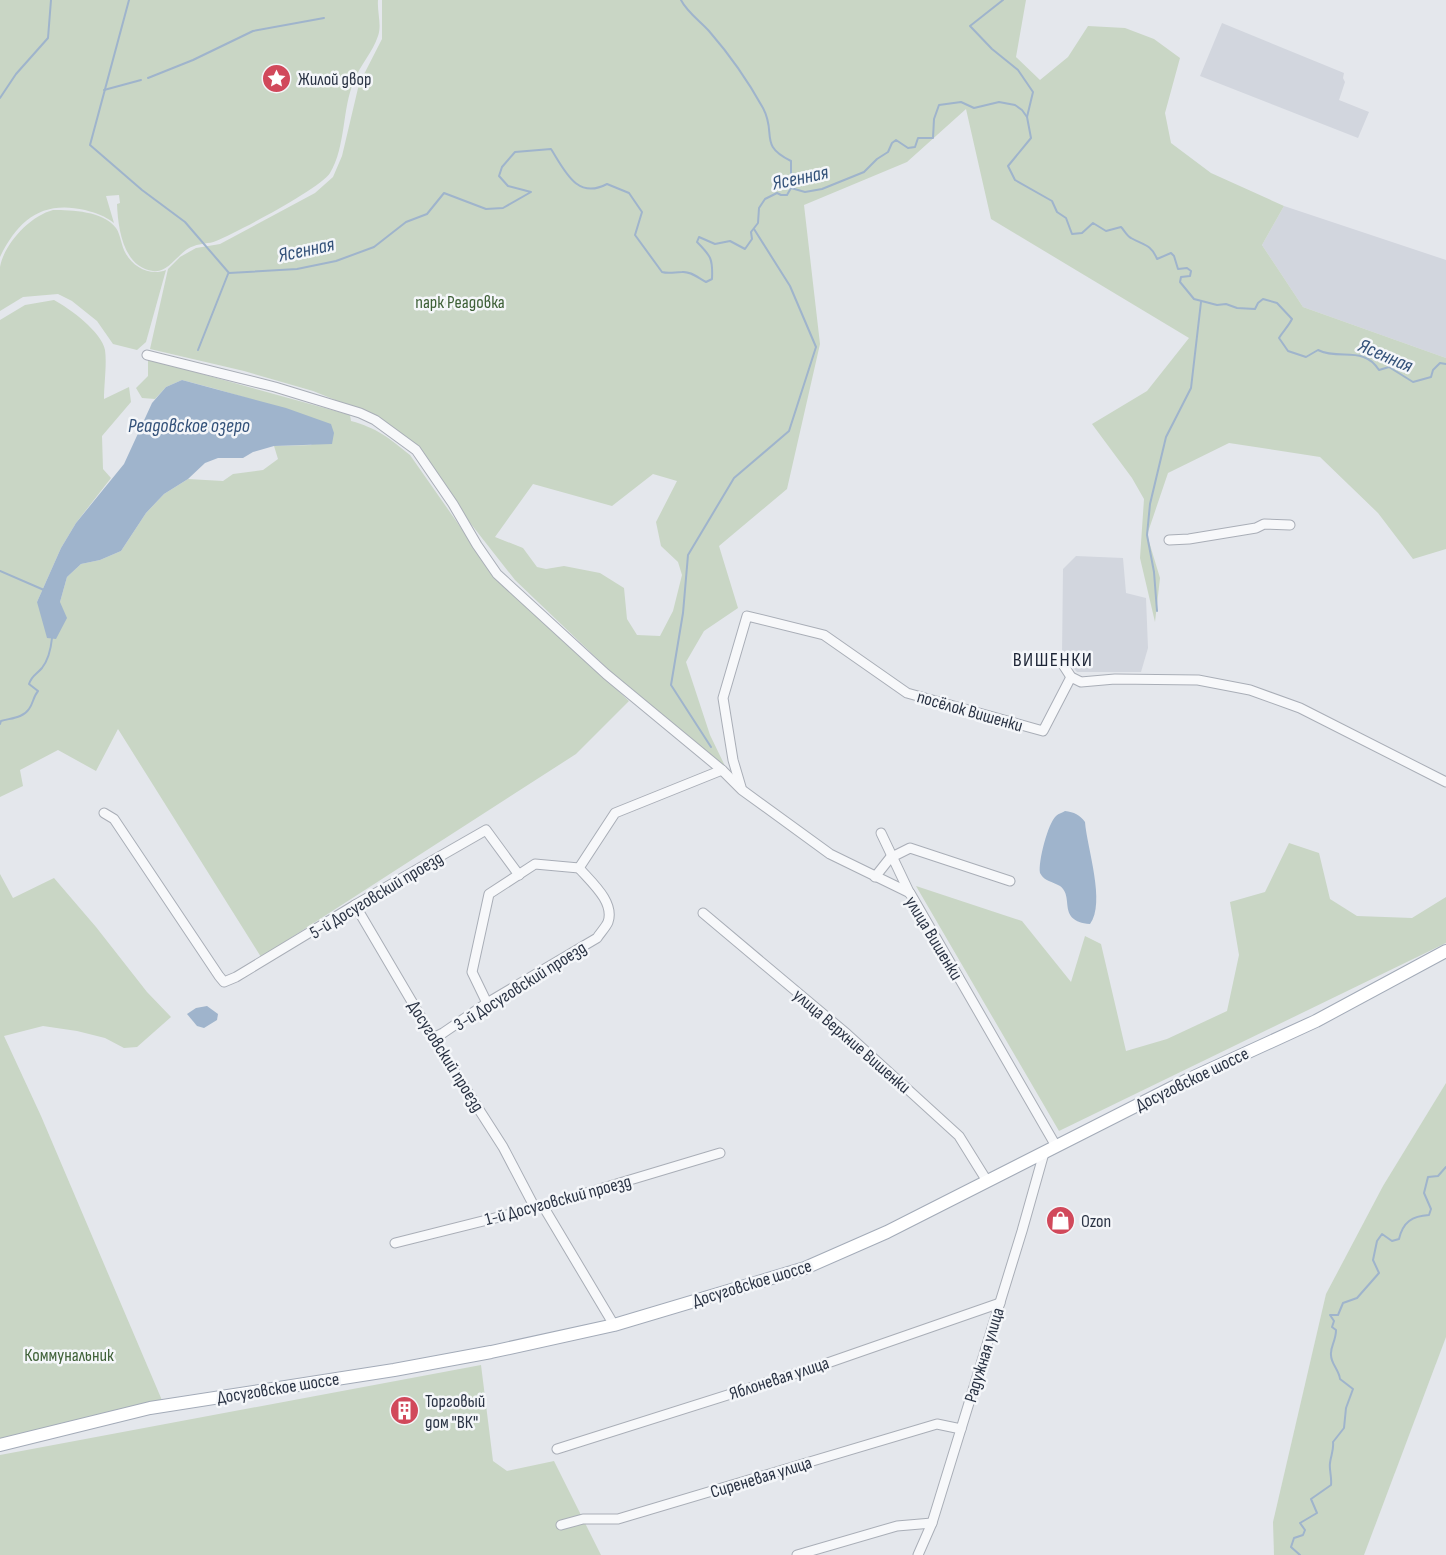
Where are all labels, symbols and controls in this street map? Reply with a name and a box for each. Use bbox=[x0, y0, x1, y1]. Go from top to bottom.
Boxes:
place icon: Жилой двор bbox=[261, 63, 293, 95]
place label: Жилой двор bbox=[298, 69, 371, 90]
water label: Ясенная bbox=[769, 160, 831, 196]
water label: Ясенная bbox=[275, 232, 337, 268]
park label: парк Реадовка bbox=[415, 292, 505, 313]
water label: Ясенная bbox=[1354, 333, 1417, 378]
water label: Реадовское озеро bbox=[128, 414, 250, 438]
district label: ВИШЕНКИ bbox=[1013, 648, 1093, 672]
street label: посёлок Вишенки bbox=[915, 686, 1025, 737]
street label: 5-й Досуговский проезд bbox=[306, 847, 447, 943]
street label: улица Вишенки bbox=[900, 893, 967, 984]
street label: 3-й Досуговский проезд bbox=[450, 937, 590, 1036]
street label: улица Верхние Вишенки bbox=[789, 985, 915, 1098]
street label: Досуговский проезд bbox=[403, 997, 488, 1116]
street label: Досуговское шоссе bbox=[1132, 1043, 1252, 1116]
street label: 1-й Досуговский проезд bbox=[483, 1171, 634, 1230]
shop icon: Ozon bbox=[1044, 1205, 1076, 1237]
place label: Ozon bbox=[1081, 1211, 1111, 1232]
street label: Досуговское шоссе bbox=[690, 1255, 814, 1312]
street label: Радужная улица bbox=[960, 1305, 1009, 1405]
park label: Коммунальник bbox=[24, 1345, 114, 1366]
street label: Яблоневая улица bbox=[727, 1352, 832, 1404]
street label: Досуговское шоссе bbox=[216, 1368, 341, 1409]
place label: Торговый дом "ВК" bbox=[425, 1391, 485, 1433]
building icon: Торговый дом "ВК" bbox=[388, 1395, 420, 1427]
street label: Сиреневая улица bbox=[708, 1452, 815, 1503]

